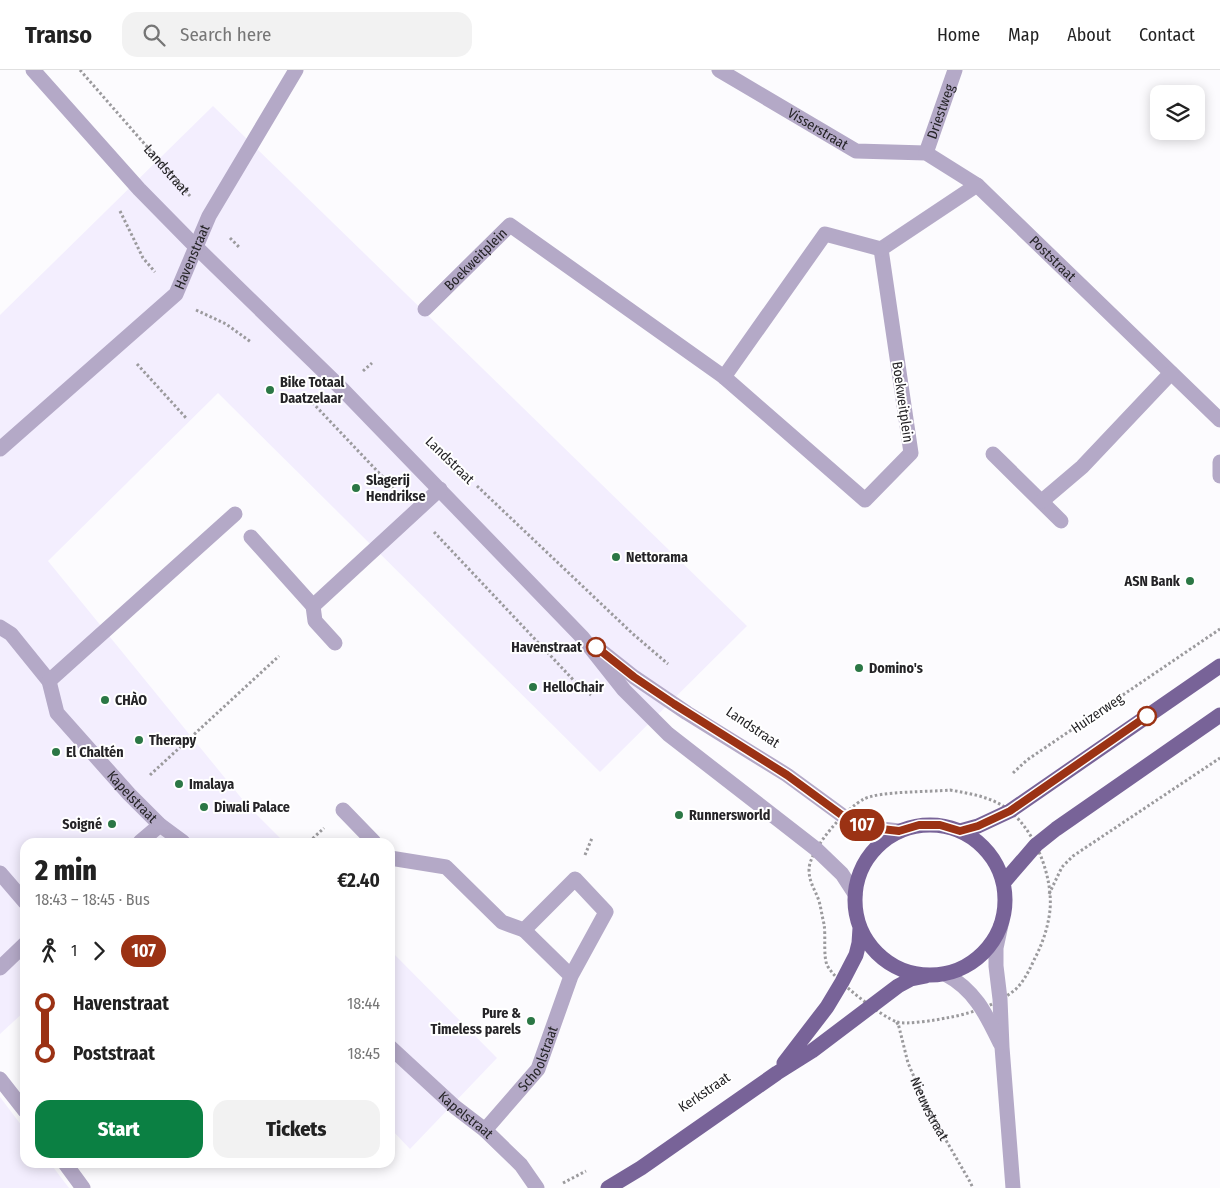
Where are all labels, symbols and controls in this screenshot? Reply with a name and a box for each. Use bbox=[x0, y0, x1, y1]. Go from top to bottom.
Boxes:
search box bbox=[122, 12, 472, 57]
text: Transo bbox=[25, 21, 92, 49]
icon: search bbox=[140, 21, 168, 49]
text: Search here bbox=[180, 23, 272, 46]
text: Home bbox=[937, 24, 980, 46]
text: Map bbox=[1008, 24, 1039, 46]
text: About bbox=[1067, 24, 1111, 46]
text: Contact bbox=[1139, 24, 1195, 46]
street label: Driestweg bbox=[924, 82, 959, 141]
map controls bbox=[1150, 85, 1205, 140]
button: layers bbox=[1150, 85, 1205, 140]
street label: Visserstraat bbox=[784, 104, 851, 154]
street label: Landstraat bbox=[140, 141, 193, 199]
street label: Havenstraat bbox=[171, 221, 214, 292]
street label: Boekweitplein bbox=[441, 225, 511, 294]
street label: Poststraat bbox=[1026, 232, 1080, 285]
street label: Boekweitplein bbox=[888, 361, 917, 444]
place label: Bike Totaal Daatzelaar bbox=[280, 374, 344, 407]
marker: Bike Totaal Daatzelaar bbox=[264, 384, 276, 396]
street label: Landstraat bbox=[422, 433, 478, 488]
place label: Slagerij Hendrikse bbox=[366, 472, 426, 505]
marker: Slagerij Hendrikse bbox=[350, 482, 362, 494]
place label: Nettorama bbox=[626, 549, 688, 566]
marker: Nettorama bbox=[610, 551, 622, 563]
place label: ASN Bank bbox=[1124, 573, 1181, 590]
marker: ASN Bank bbox=[1184, 575, 1196, 587]
marker: Havenstraat bbox=[586, 637, 606, 657]
place label: Havenstraat bbox=[511, 639, 583, 656]
place label: Domino's bbox=[869, 660, 923, 677]
marker: Domino's bbox=[853, 662, 865, 674]
place label: HelloChair bbox=[543, 679, 605, 696]
marker: HelloChair bbox=[527, 681, 539, 693]
street label: Huizerweg bbox=[1068, 690, 1127, 737]
place label: CHÀO bbox=[115, 691, 147, 709]
marker: CHÀO bbox=[99, 694, 111, 706]
street label: Landstraat bbox=[723, 703, 783, 752]
unlabelled marker bbox=[1137, 706, 1157, 726]
place label: Therapy bbox=[149, 732, 196, 749]
marker: Therapy bbox=[133, 734, 145, 746]
place label: El Chaltén bbox=[66, 744, 124, 761]
marker: El Chaltén bbox=[50, 746, 62, 758]
street label: Kapelstraat bbox=[103, 767, 161, 827]
place label: Imalaya bbox=[189, 776, 234, 793]
marker: Imalaya bbox=[173, 778, 185, 790]
place label: Diwali Palace bbox=[214, 799, 290, 816]
marker: Diwali Palace bbox=[198, 801, 210, 813]
place label: Runnersworld bbox=[689, 807, 771, 824]
marker: Runnersworld bbox=[673, 809, 685, 821]
line badge: 107 bbox=[833, 809, 891, 841]
text: 107 bbox=[850, 814, 874, 836]
place label: Soigné bbox=[62, 816, 102, 833]
marker: Soigné bbox=[106, 818, 118, 830]
text: 2 min bbox=[35, 854, 97, 887]
text: €2.40 bbox=[337, 869, 380, 892]
text: 18:43 – 18:45 · Bus bbox=[35, 890, 150, 909]
icon: walk bbox=[35, 937, 63, 965]
icon: forward bbox=[85, 937, 113, 965]
text: 107 bbox=[131, 940, 156, 962]
text: 1 bbox=[71, 941, 77, 960]
text: Havenstraat bbox=[73, 992, 169, 1015]
text: 18:44 bbox=[347, 994, 380, 1013]
place label: Pure & Timeless parels bbox=[431, 1005, 521, 1038]
marker: Pure & Timeless parels bbox=[525, 1015, 537, 1027]
street label: Schoolstraat bbox=[514, 1023, 562, 1095]
text: Poststraat bbox=[73, 1042, 155, 1065]
text: 18:45 bbox=[348, 1044, 380, 1063]
street label: Kerkstraat bbox=[675, 1069, 734, 1116]
street label: Nieuwstraat bbox=[906, 1075, 952, 1144]
street label: Kapelstraat bbox=[435, 1088, 497, 1143]
button: Start bbox=[35, 1100, 203, 1158]
button: Tickets bbox=[213, 1100, 380, 1158]

